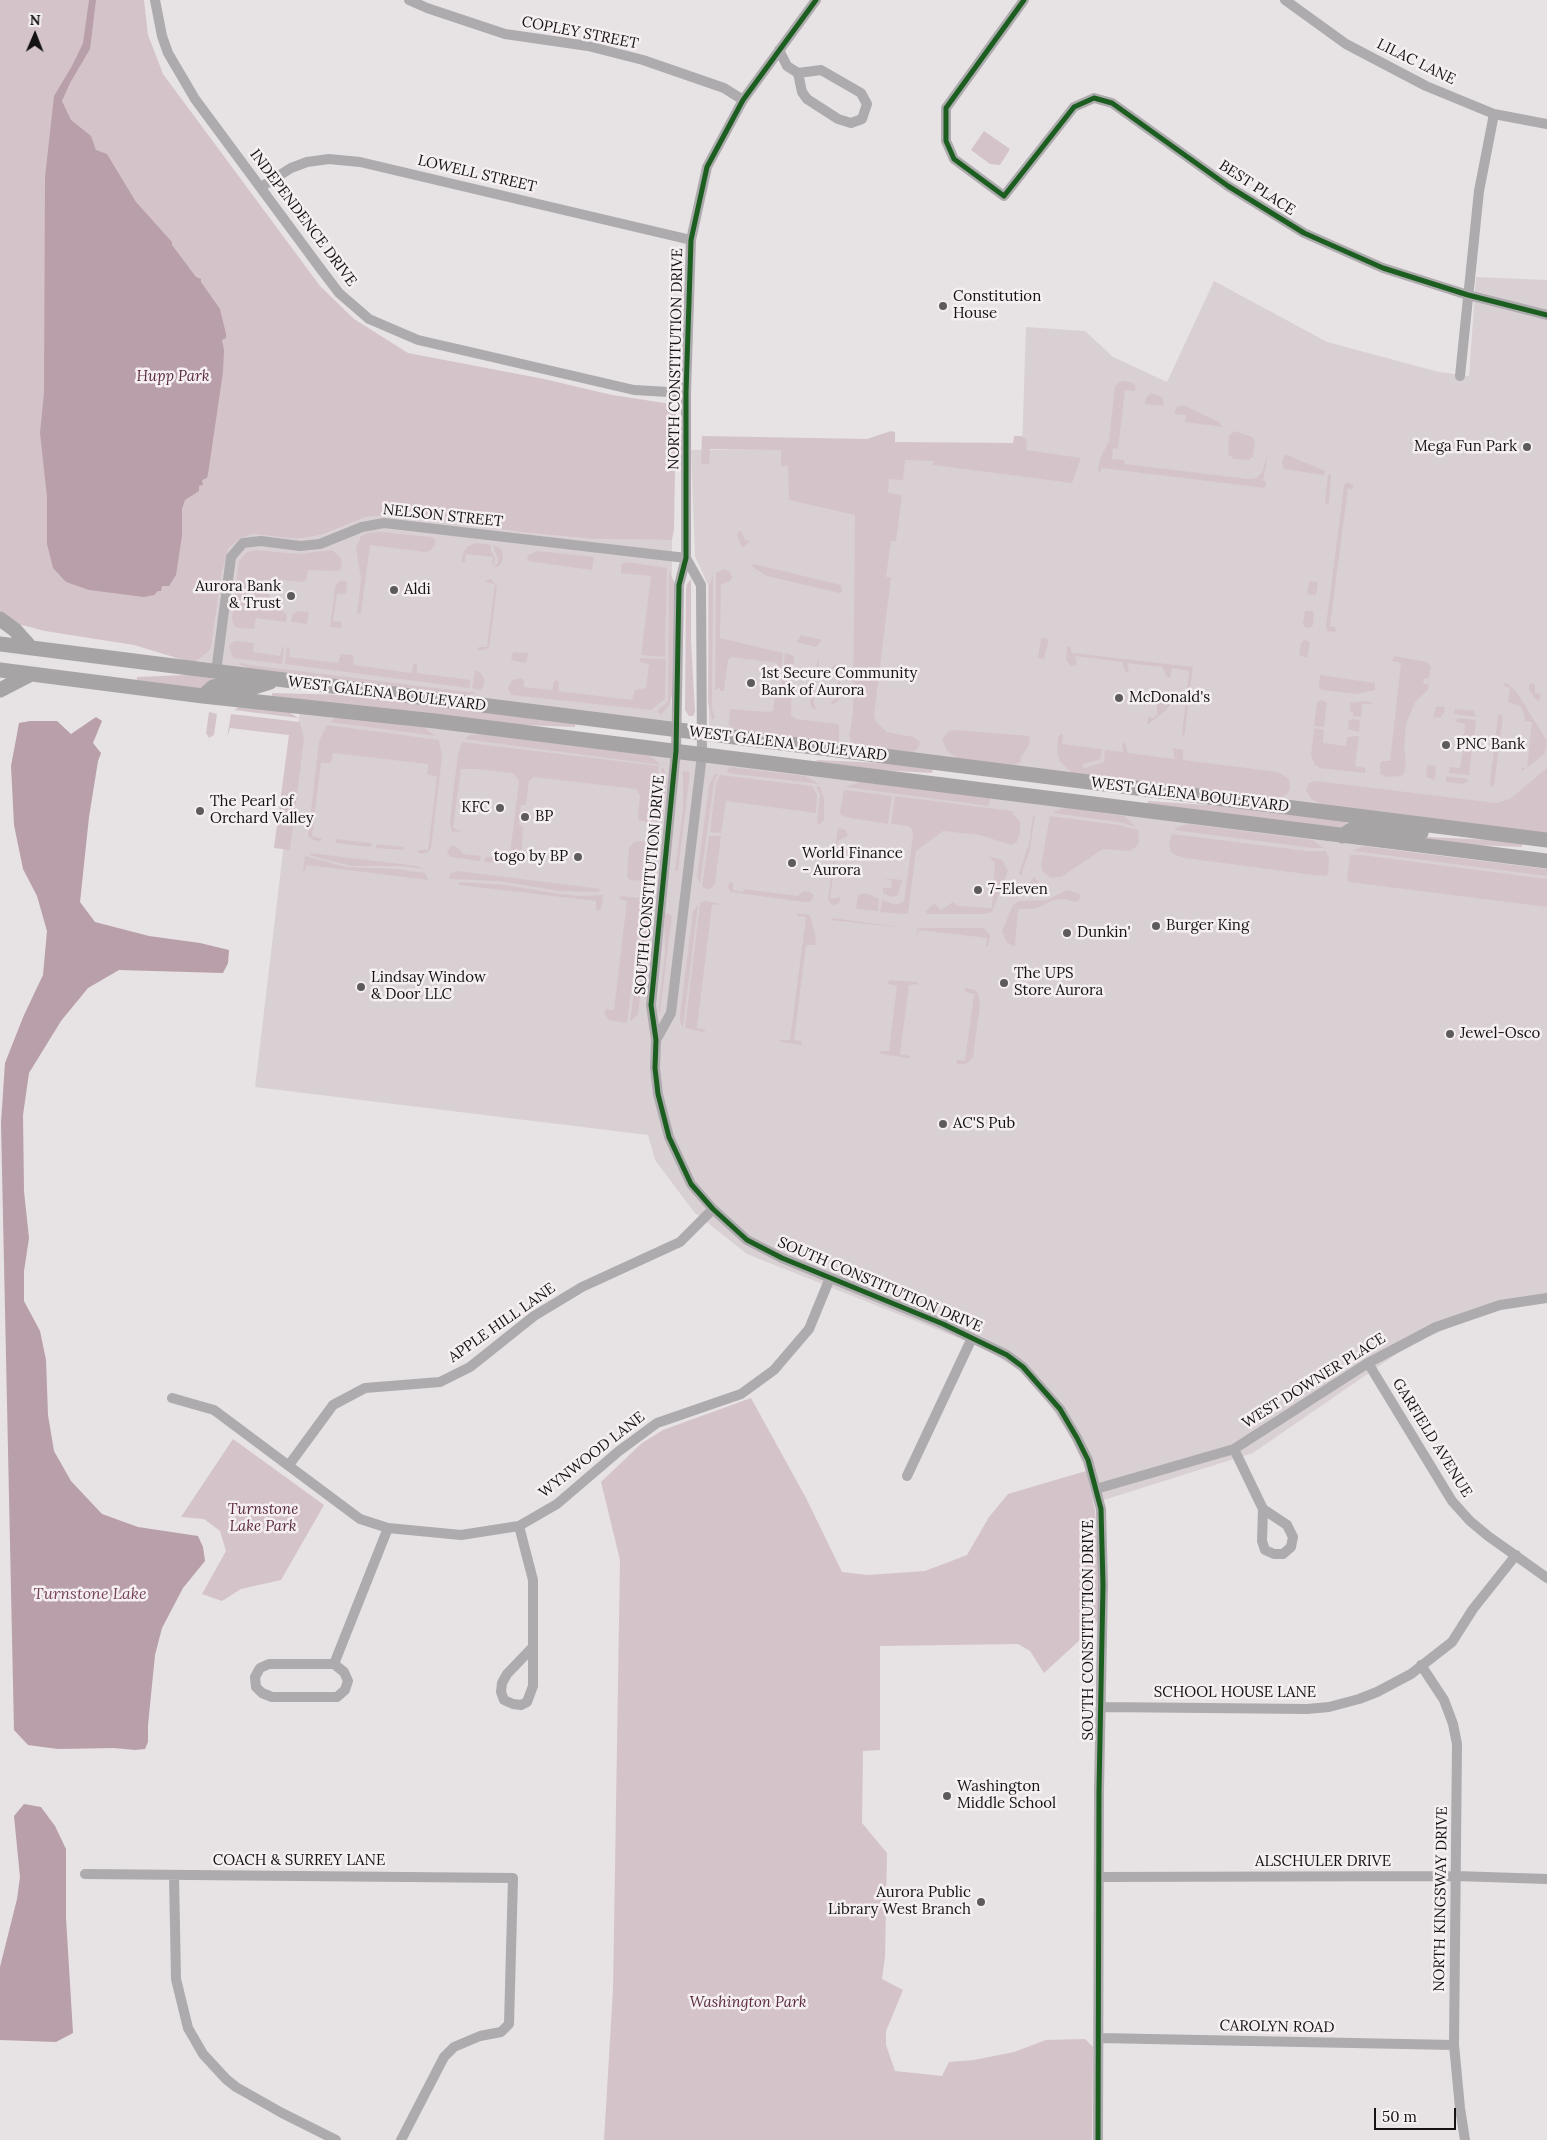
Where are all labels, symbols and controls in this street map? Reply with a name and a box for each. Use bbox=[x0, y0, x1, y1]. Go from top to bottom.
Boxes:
north arrow bbox=[10, 10, 60, 60]
text: N bbox=[30, 11, 41, 29]
street label: COPLEY STREET bbox=[520, 13, 640, 53]
street label: LILAC LANE bbox=[1374, 35, 1458, 89]
street label: INDEPENDENCE DRIVE bbox=[246, 146, 360, 290]
street label: LOWELL STREET bbox=[416, 152, 538, 196]
street label: BEST PLACE bbox=[1215, 157, 1299, 219]
street label: NORTH CONSTITUTION DRIVE bbox=[665, 248, 687, 470]
place label: Constitution House bbox=[953, 288, 1041, 323]
marker: Constitution House bbox=[937, 300, 949, 312]
park label: Hupp Park bbox=[137, 368, 209, 386]
place label: Mega Fun Park bbox=[1414, 438, 1517, 456]
marker: Mega Fun Park bbox=[1521, 441, 1533, 453]
street label: NELSON STREET bbox=[382, 501, 504, 531]
place label: Aurora Bank & Trust bbox=[195, 578, 281, 613]
place label: Aldi bbox=[404, 581, 431, 599]
marker: Aldi bbox=[388, 584, 400, 596]
marker: Aurora Bank & Trust bbox=[285, 590, 297, 602]
place label: 1st Secure Community Bank of Aurora bbox=[761, 665, 917, 700]
street label: WEST GALENA BOULEVARD bbox=[287, 673, 487, 715]
marker: 1st Secure Community Bank of Aurora bbox=[745, 677, 757, 689]
place label: McDonald's bbox=[1129, 689, 1210, 707]
marker: McDonald's bbox=[1113, 692, 1125, 704]
street label: WEST GALENA BOULEVARD bbox=[688, 723, 888, 765]
place label: PNC Bank bbox=[1456, 736, 1525, 754]
marker: PNC Bank bbox=[1440, 739, 1452, 751]
street label: SOUTH CONSTITUTION DRIVE bbox=[631, 774, 669, 996]
street label: WEST GALENA BOULEVARD bbox=[1090, 774, 1290, 816]
place label: The Pearl of Orchard Valley bbox=[210, 793, 314, 828]
place label: KFC bbox=[461, 799, 490, 817]
marker: KFC bbox=[494, 802, 506, 814]
marker: The Pearl of Orchard Valley bbox=[194, 805, 206, 817]
place label: BP bbox=[535, 808, 553, 826]
marker: BP bbox=[519, 811, 531, 823]
place label: World Finance - Aurora bbox=[802, 845, 903, 880]
place label: togo by BP bbox=[494, 848, 568, 866]
marker: togo by BP bbox=[572, 851, 584, 863]
marker: World Finance - Aurora bbox=[786, 857, 798, 869]
place label: 7-Eleven bbox=[988, 881, 1048, 899]
marker: 7-Eleven bbox=[972, 884, 984, 896]
place label: Burger King bbox=[1166, 917, 1249, 935]
marker: Burger King bbox=[1150, 920, 1162, 932]
place label: Dunkin' bbox=[1077, 924, 1131, 942]
marker: Dunkin' bbox=[1061, 927, 1073, 939]
place label: The UPS Store Aurora bbox=[1014, 965, 1103, 1000]
place label: Lindsay Window & Door LLC bbox=[371, 969, 486, 1004]
marker: The UPS Store Aurora bbox=[998, 977, 1010, 989]
marker: Lindsay Window & Door LLC bbox=[355, 981, 367, 993]
place label: Jewel-Osco bbox=[1460, 1025, 1540, 1043]
marker: Jewel-Osco bbox=[1444, 1028, 1456, 1040]
place label: AC'S Pub bbox=[953, 1115, 1015, 1133]
marker: AC'S Pub bbox=[937, 1118, 949, 1130]
street label: SOUTH CONSTITUTION DRIVE bbox=[775, 1234, 985, 1336]
street label: APPLE HILL LANE bbox=[445, 1279, 559, 1367]
street label: WEST DOWNER PLACE bbox=[1239, 1330, 1389, 1432]
street label: GARFIELD AVENUE bbox=[1388, 1375, 1476, 1501]
street label: WYNWOOD LANE bbox=[536, 1408, 648, 1502]
park label: Turnstone Lake Park bbox=[228, 1501, 298, 1536]
street label: SOUTH CONSTITUTION DRIVE bbox=[1080, 1520, 1098, 1740]
water label: Turnstone Lake bbox=[33, 1584, 147, 1604]
street label: SCHOOL HOUSE LANE bbox=[1154, 1684, 1316, 1702]
place label: Washington Middle School bbox=[957, 1778, 1056, 1813]
marker: Washington Middle School bbox=[941, 1790, 953, 1802]
street label: NORTH KINGSWAY DRIVE bbox=[1430, 1806, 1452, 1992]
street label: COACH & SURREY LANE bbox=[213, 1852, 385, 1870]
street label: ALSCHULER DRIVE bbox=[1255, 1853, 1391, 1871]
place label: Aurora Public Library West Branch bbox=[828, 1884, 971, 1919]
marker: Aurora Public Library West Branch bbox=[975, 1896, 987, 1908]
park label: Washington Park bbox=[690, 1994, 806, 2012]
street label: CAROLYN ROAD bbox=[1219, 2017, 1335, 2037]
scale bar bbox=[1377, 2098, 1460, 2130]
text: 50 m bbox=[1382, 2107, 1417, 2126]

